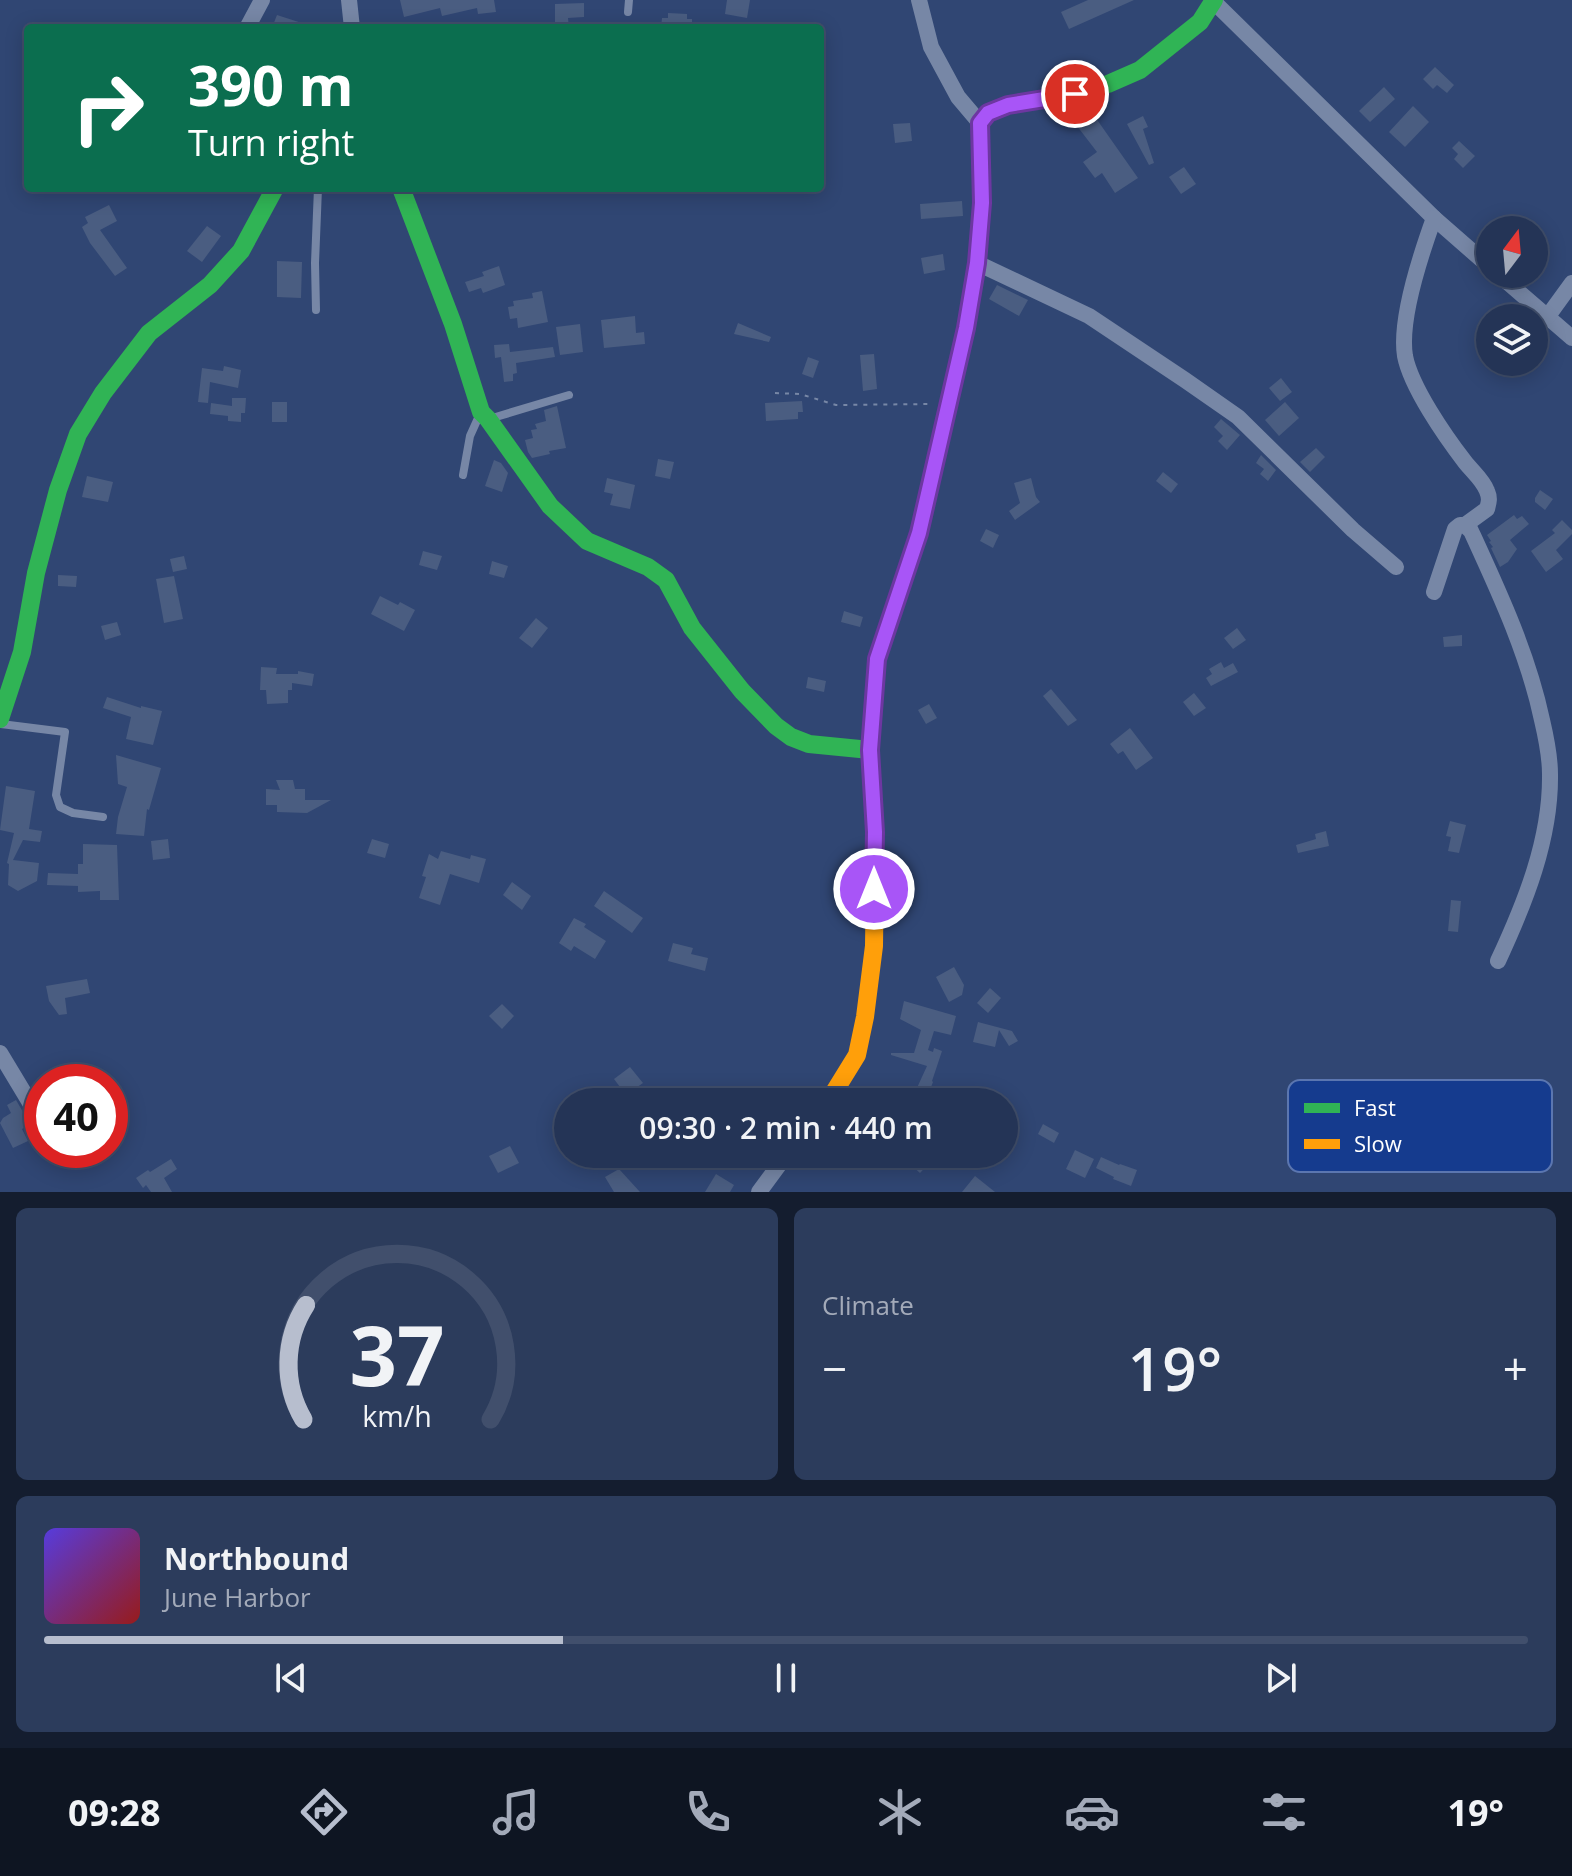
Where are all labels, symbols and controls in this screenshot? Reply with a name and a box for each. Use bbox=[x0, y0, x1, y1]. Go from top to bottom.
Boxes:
text: 390 m bbox=[188, 46, 354, 122]
icon: right bbox=[56, 56, 160, 160]
pin bbox=[1041, 60, 1109, 128]
icon: arrive bbox=[1053, 72, 1097, 116]
text: Turn right bbox=[188, 118, 354, 167]
north arrow bbox=[1476, 216, 1548, 288]
map controls bbox=[1476, 216, 1548, 376]
button: layers bbox=[1476, 304, 1548, 376]
position arrow bbox=[832, 847, 916, 931]
speed limit sign: 40 bbox=[24, 1064, 128, 1168]
legend bbox=[1288, 1080, 1552, 1172]
text: Fast bbox=[1354, 1092, 1396, 1122]
text: 09:30 · 2 min · 440 m bbox=[639, 1107, 933, 1148]
text: Slow bbox=[1354, 1128, 1402, 1158]
text: Climate bbox=[822, 1287, 914, 1323]
text: 37 bbox=[349, 1297, 445, 1410]
text: 19° bbox=[1128, 1327, 1222, 1409]
text: − bbox=[822, 1338, 847, 1398]
text: + bbox=[1503, 1338, 1528, 1398]
text: km/h bbox=[362, 1396, 432, 1435]
text: Northbound bbox=[164, 1538, 349, 1579]
text: June Harbor bbox=[164, 1579, 311, 1615]
icon: previous bbox=[269, 1656, 313, 1700]
icon: pause bbox=[764, 1656, 808, 1700]
icon: next bbox=[1259, 1656, 1303, 1700]
icon: directions bbox=[296, 1784, 352, 1840]
icon: music bbox=[488, 1784, 544, 1840]
icon: phone bbox=[680, 1784, 736, 1840]
icon: climate bbox=[872, 1784, 928, 1840]
icon: car bbox=[1064, 1784, 1120, 1840]
icon: filters bbox=[1256, 1784, 1312, 1840]
text: 09:28 bbox=[68, 1788, 161, 1837]
text: 19° bbox=[1447, 1788, 1504, 1837]

